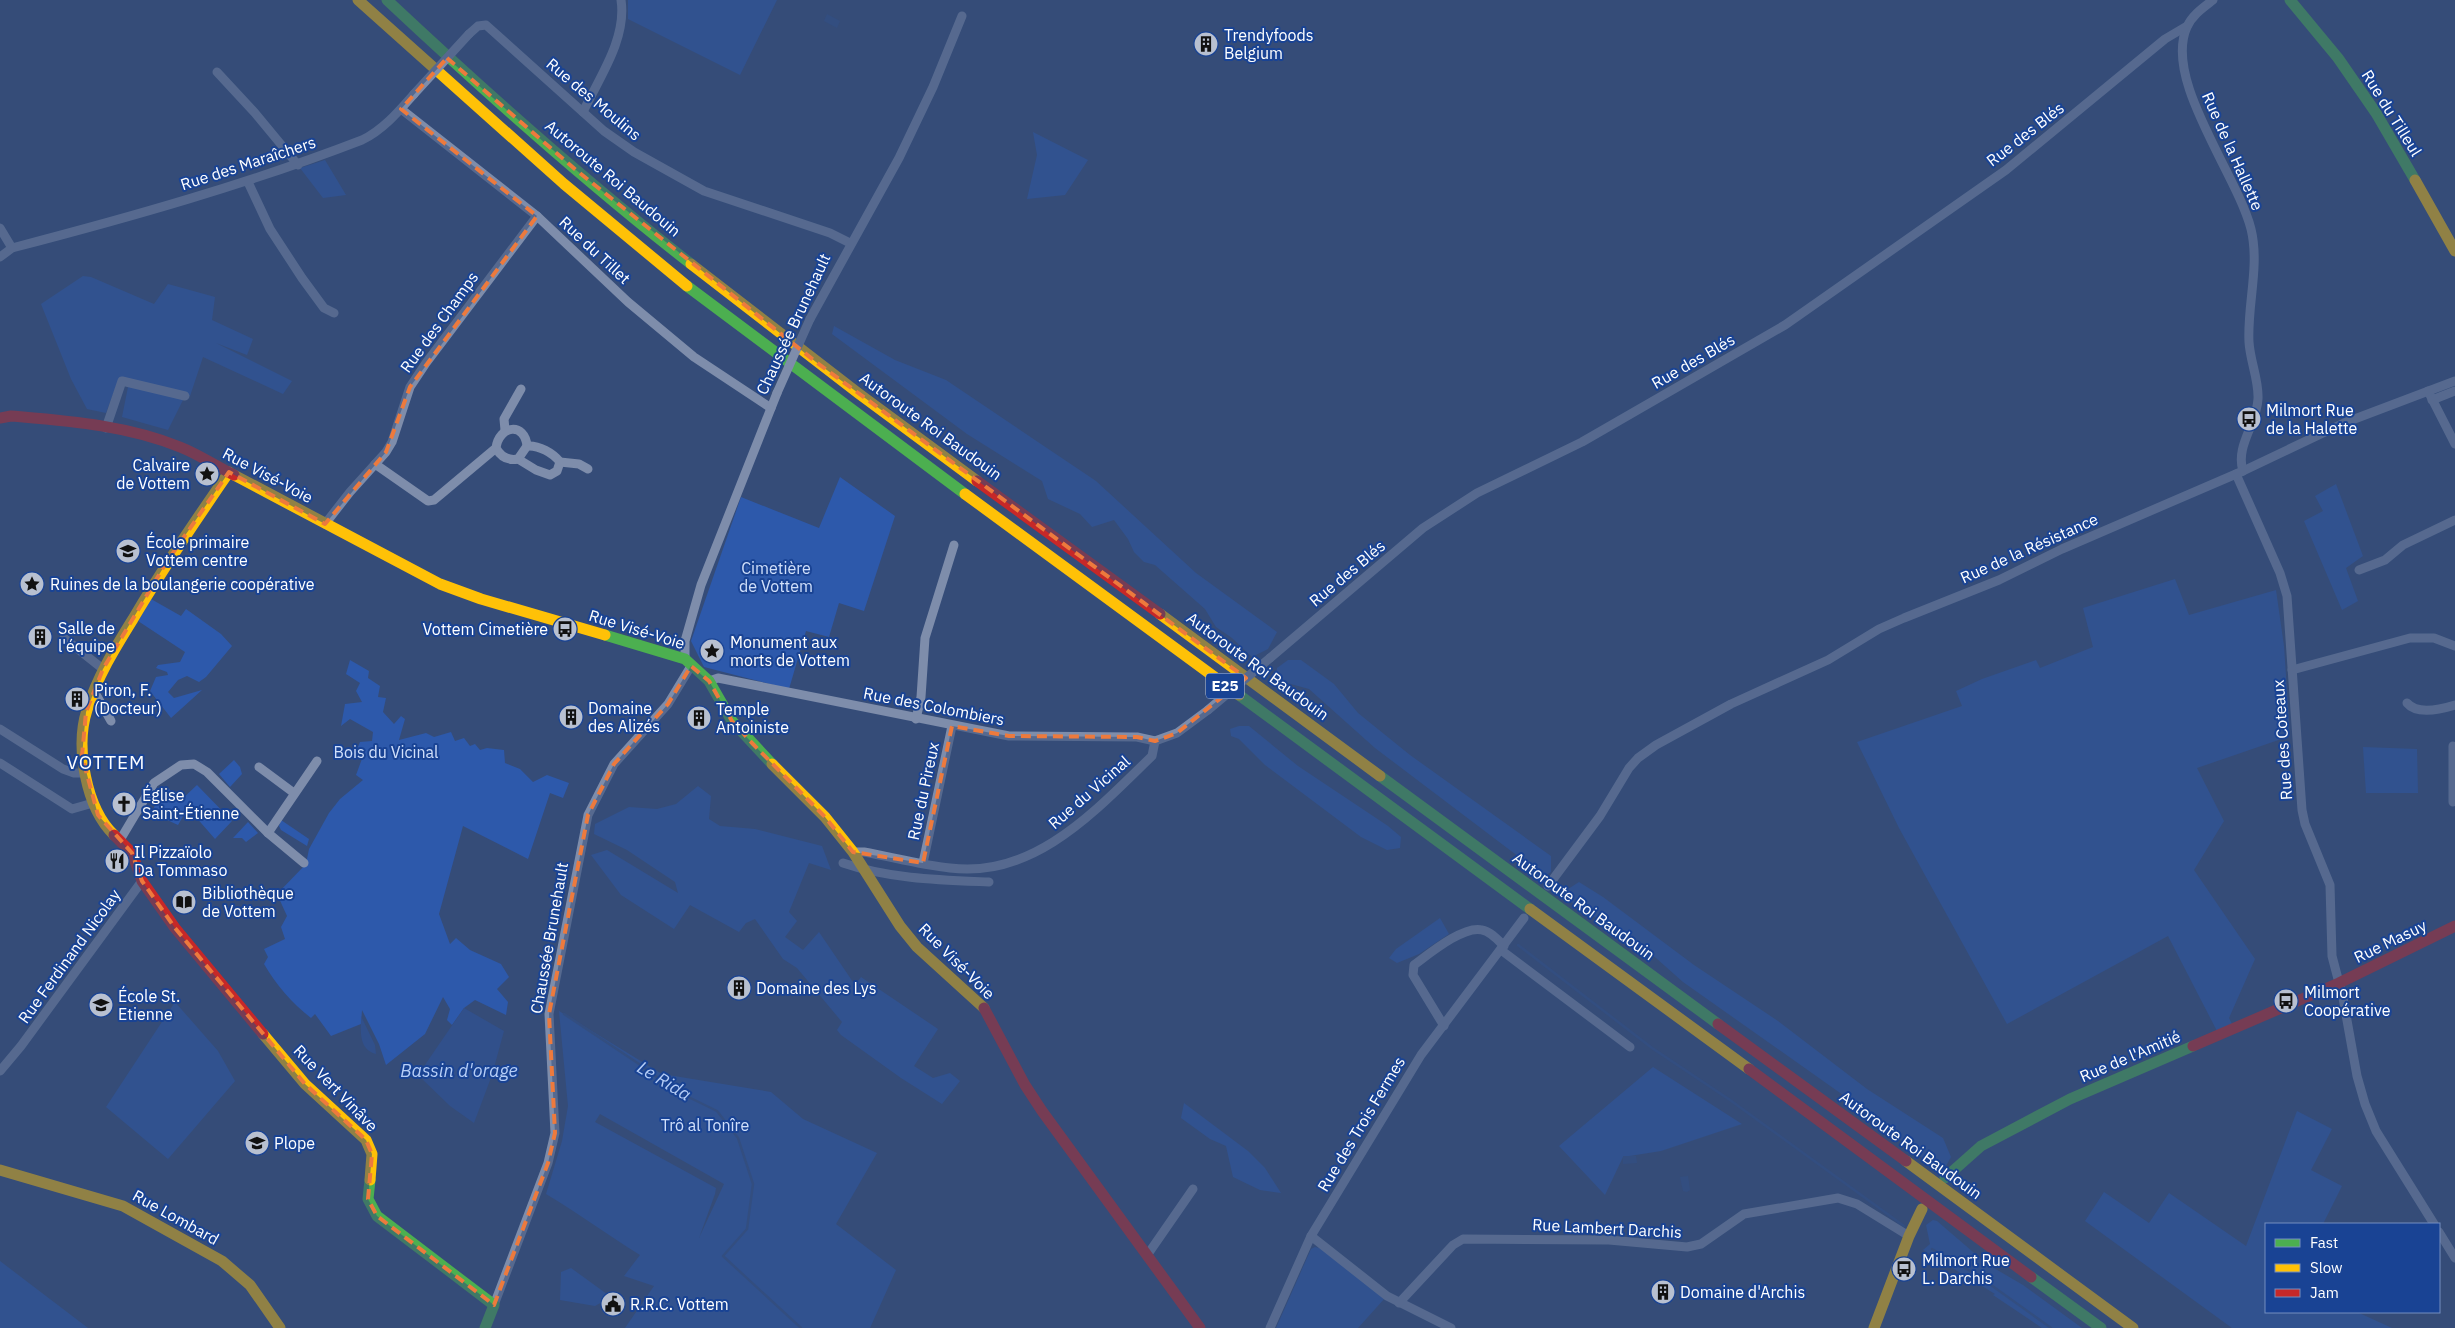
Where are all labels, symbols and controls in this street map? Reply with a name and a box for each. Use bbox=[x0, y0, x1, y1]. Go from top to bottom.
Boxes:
place label: Trendyfoods Belgium bbox=[1224, 25, 1314, 63]
building icon: Trendyfoods Belgium bbox=[1193, 31, 1219, 57]
street label: Rue des Moulins bbox=[542, 53, 646, 145]
street label: Rue du Tilleul bbox=[2358, 66, 2426, 160]
street label: Rue de la Hallette bbox=[2198, 89, 2268, 213]
street label: Rue des Blés bbox=[1982, 98, 2068, 170]
street label: Autoroute Roi Baudouin bbox=[541, 115, 685, 241]
street label: Rue des Maraîchers bbox=[178, 132, 318, 194]
street label: Rue du Tillet bbox=[555, 212, 635, 288]
street label: Chaussée Brunehault bbox=[752, 250, 834, 398]
street label: Rue des Champs bbox=[396, 268, 482, 376]
street label: Rue des Blés bbox=[1648, 329, 1738, 393]
street label: Autoroute Roi Baudouin bbox=[856, 368, 1006, 484]
place label: Milmort Rue de la Halette bbox=[2266, 400, 2358, 438]
bus stop icon: Milmort Rue de la Halette bbox=[2236, 406, 2262, 432]
street label: Rue Visé-Voie bbox=[219, 443, 317, 507]
place label: Calvaire de Vottem bbox=[116, 455, 190, 493]
place icon: Calvaire de Vottem bbox=[194, 461, 220, 487]
street label: Rue de la Résistance bbox=[1957, 509, 2101, 587]
place label: École primaire Vottem centre bbox=[146, 531, 249, 570]
street label: Rue des Blés bbox=[1305, 535, 1389, 611]
school or university icon: École primaire Vottem centre bbox=[115, 538, 141, 564]
park label: Cimetière de Vottem bbox=[739, 558, 813, 596]
place icon: Ruines de la boulangerie coopérative bbox=[19, 571, 45, 597]
place label: Ruines de la boulangerie coopérative bbox=[50, 574, 315, 594]
street label: Rue Visé-Voie bbox=[587, 605, 688, 653]
street label: Autoroute Roi Baudouin bbox=[1183, 608, 1333, 724]
bus stop icon: Vottem Cimetière bbox=[552, 616, 578, 642]
place label: Salle de l'équipe bbox=[58, 618, 115, 656]
place label: Vottem Cimetière bbox=[423, 619, 548, 639]
building icon: Salle de l'équipe bbox=[27, 624, 53, 650]
place label: Monument aux morts de Vottem bbox=[730, 632, 850, 670]
place icon: Monument aux morts de Vottem bbox=[699, 638, 725, 664]
road number: E25 bbox=[1206, 674, 1244, 698]
street label: Rue des Coteaux bbox=[2268, 679, 2296, 801]
place label: Piron, F. (Docteur) bbox=[94, 680, 162, 718]
street label: Rue des Colombiers bbox=[862, 682, 1006, 730]
building icon: Piron, F. (Docteur) bbox=[64, 686, 90, 712]
place label: Domaine des Alizés bbox=[588, 698, 660, 736]
place label: Temple Antoiniste bbox=[716, 699, 789, 737]
building icon: Domaine des Alizés bbox=[558, 704, 584, 730]
building icon: Temple Antoiniste bbox=[686, 705, 712, 731]
street label: Rue du Pireux bbox=[903, 740, 943, 842]
park label: Bois du Vicinal bbox=[334, 742, 438, 762]
district label: VOTTEM bbox=[66, 750, 146, 774]
street label: Rue du Vicinal bbox=[1044, 751, 1134, 833]
place label: Église Saint-Étienne bbox=[142, 784, 240, 823]
church icon: Église Saint-Étienne bbox=[111, 791, 137, 817]
place label: Il Pizzaïolo Da Tommaso bbox=[134, 842, 227, 880]
restaurant icon: Il Pizzaïolo Da Tommaso bbox=[104, 848, 130, 874]
street label: Autoroute Roi Baudouin bbox=[1509, 848, 1659, 964]
street label: Chaussée Brunehault bbox=[526, 861, 572, 1015]
place label: Bibliothèque de Vottem bbox=[202, 883, 294, 921]
street label: Rue Ferdinand Nicolay bbox=[14, 885, 124, 1027]
library icon: Bibliothèque de Vottem bbox=[171, 889, 197, 915]
street label: Rue Masuy bbox=[2350, 915, 2430, 967]
street label: Rue Visé-Voie bbox=[915, 919, 999, 1003]
building icon: Domaine des Lys bbox=[726, 975, 752, 1001]
place label: Domaine des Lys bbox=[756, 978, 877, 998]
place label: Milmort Coopérative bbox=[2304, 982, 2391, 1020]
place label: École St. Etienne bbox=[118, 985, 180, 1024]
bus stop icon: Milmort Coopérative bbox=[2273, 988, 2299, 1014]
school or university icon: École St. Etienne bbox=[88, 992, 114, 1018]
street label: Rue de l'Amitié bbox=[2076, 1026, 2184, 1086]
street label: Rue Vert Vinâve bbox=[290, 1040, 383, 1136]
street label: Rue des Trois Fermes bbox=[1313, 1053, 1409, 1195]
water label: Le Rida bbox=[633, 1056, 695, 1106]
water label: Bassin d'orage bbox=[400, 1059, 518, 1082]
street label: Autoroute Roi Baudouin bbox=[1836, 1087, 1986, 1203]
park label: Trô al Tonîre bbox=[661, 1115, 749, 1135]
school or university icon: Plope bbox=[244, 1130, 270, 1156]
place label: Plope bbox=[274, 1133, 315, 1153]
street label: Rue Lombard bbox=[129, 1185, 223, 1249]
street label: Rue Lambert Darchis bbox=[1532, 1214, 1682, 1242]
legend bbox=[2265, 1223, 2440, 1313]
text: Fast bbox=[2310, 1233, 2338, 1252]
place label: Milmort Rue L. Darchis bbox=[1922, 1250, 2010, 1288]
bus stop icon: Milmort Rue L. Darchis bbox=[1891, 1256, 1917, 1282]
text: Slow bbox=[2310, 1258, 2343, 1277]
building icon: Domaine d'Archis bbox=[1650, 1279, 1676, 1305]
place label: Domaine d'Archis bbox=[1680, 1282, 1805, 1302]
text: Jam bbox=[2310, 1283, 2339, 1302]
public building icon: R.R.C. Vottem bbox=[600, 1291, 626, 1317]
place label: R.R.C. Vottem bbox=[630, 1294, 729, 1314]

